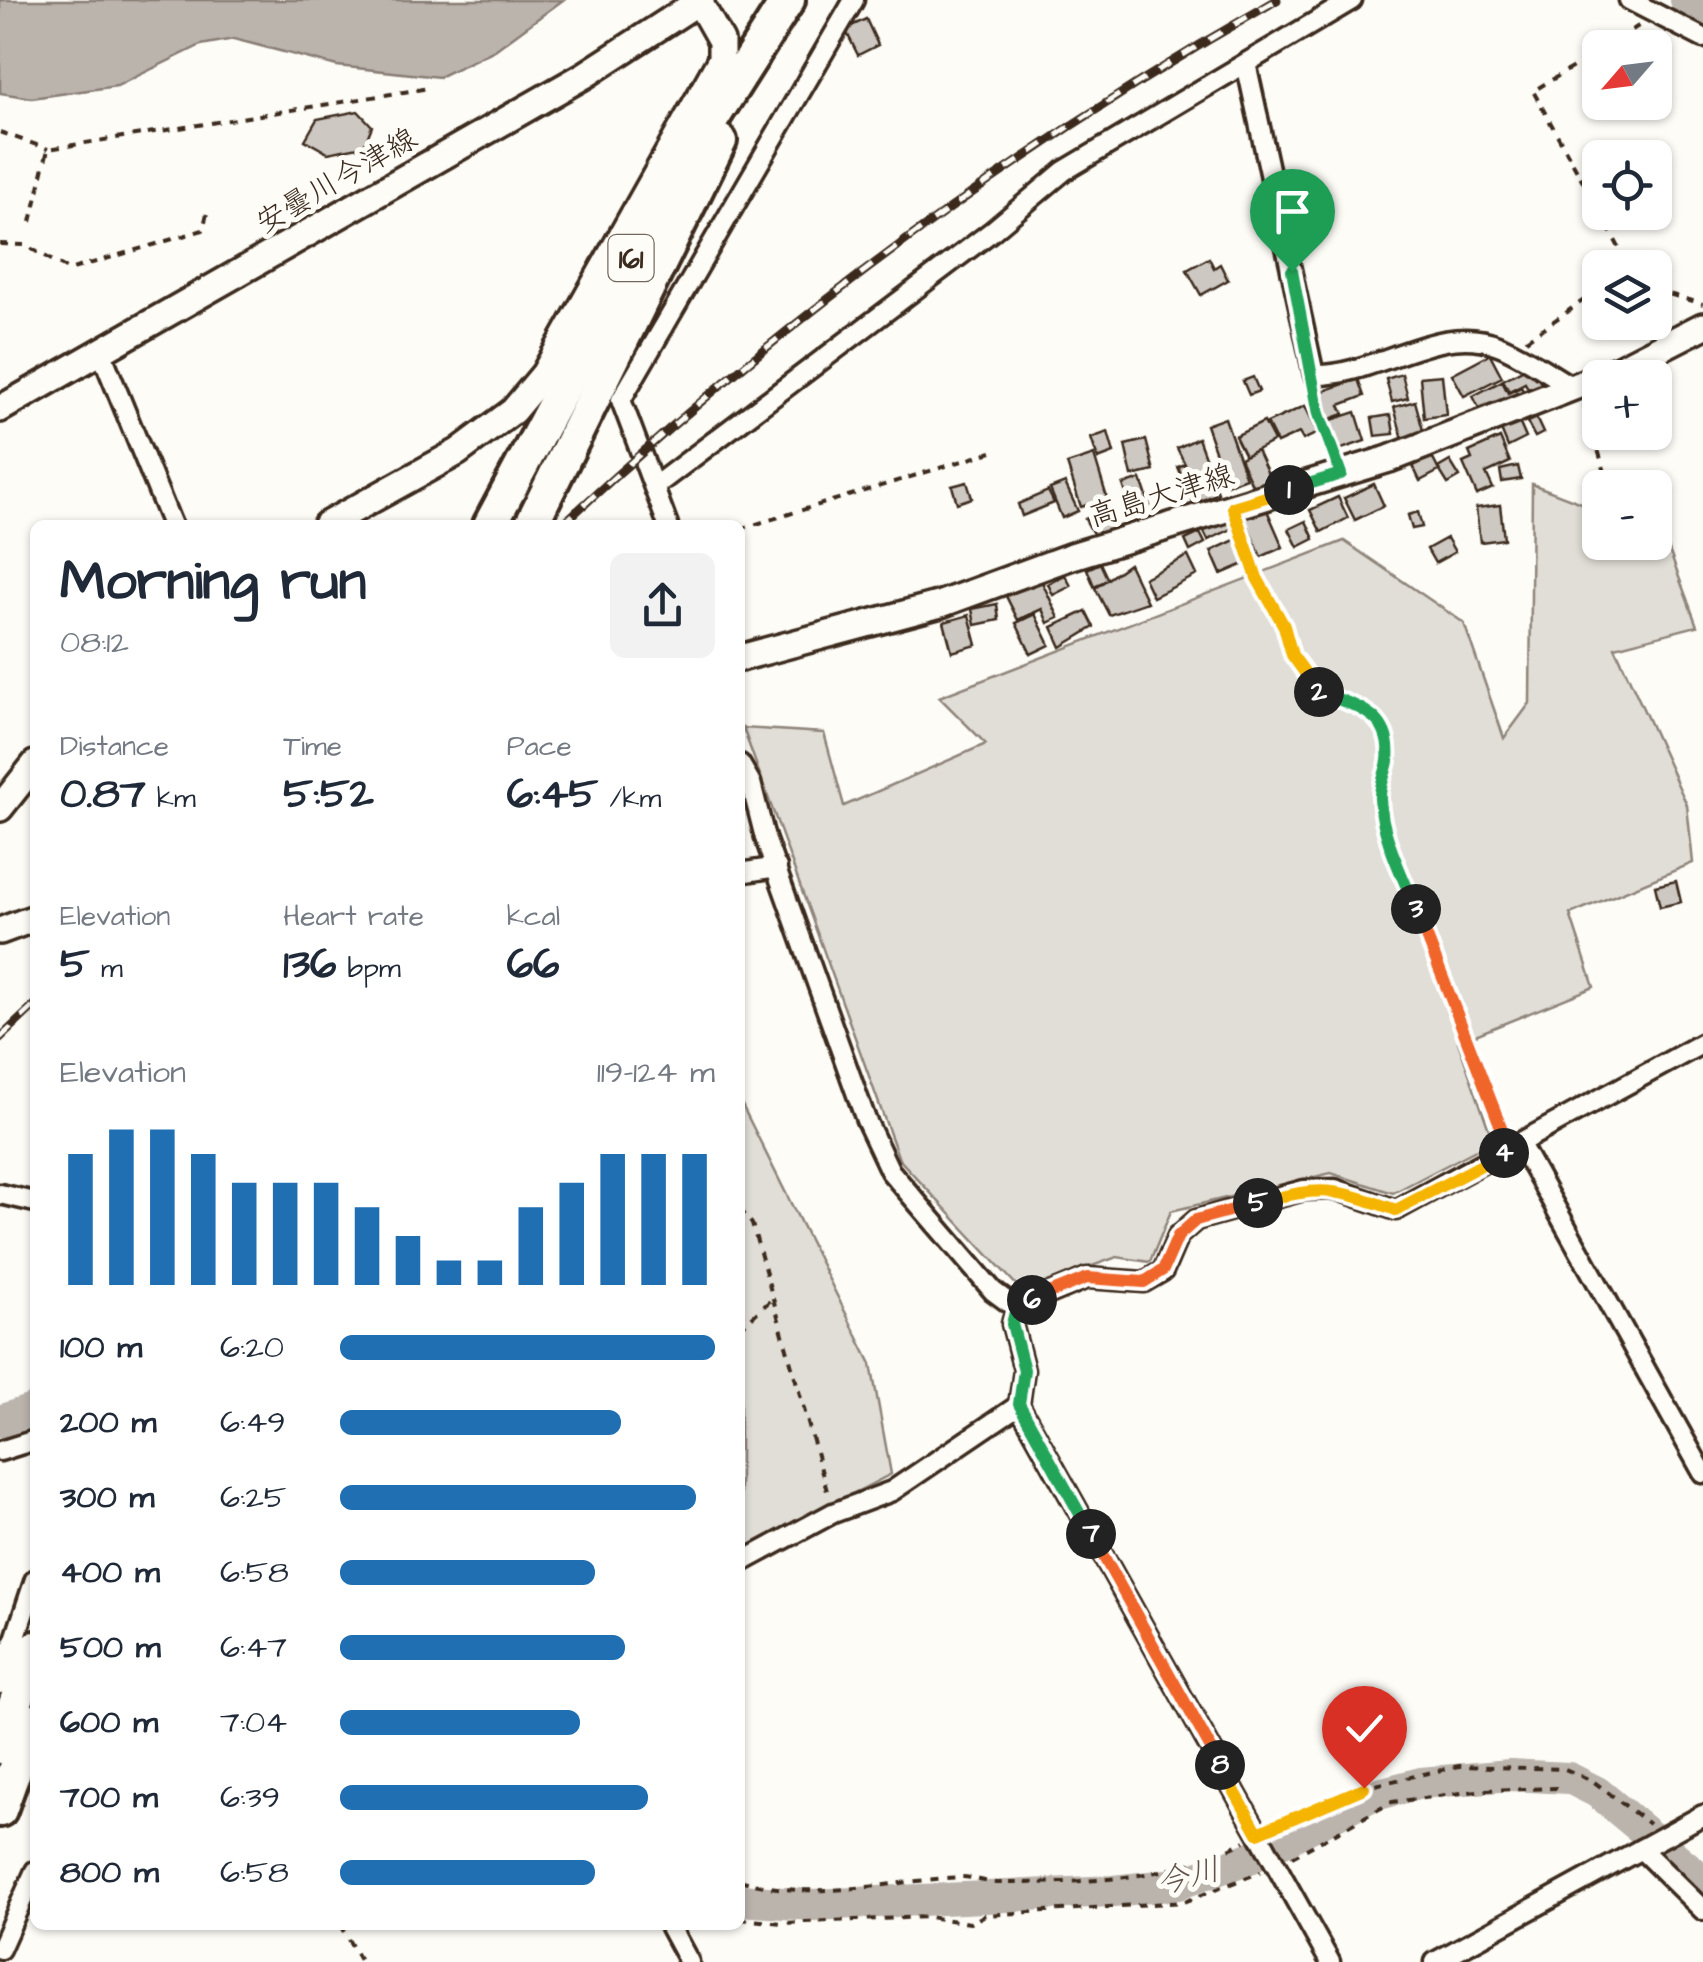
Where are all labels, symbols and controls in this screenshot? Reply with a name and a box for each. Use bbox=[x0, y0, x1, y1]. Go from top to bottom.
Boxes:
north arrow bbox=[1582, 30, 1672, 120]
map controls bbox=[1582, 30, 1672, 560]
street label: 安曇川今津線 bbox=[248, 118, 425, 244]
button: locate bbox=[1582, 140, 1672, 230]
pin bbox=[1250, 169, 1335, 272]
icon: arrive bbox=[1265, 184, 1320, 239]
road number: 161 bbox=[608, 235, 654, 281]
button: layers bbox=[1582, 250, 1672, 340]
button: + bbox=[1582, 360, 1672, 450]
street label: 高島大津線 bbox=[1083, 454, 1239, 538]
pin: 1 bbox=[1264, 465, 1314, 515]
text: 1 bbox=[1287, 470, 1291, 509]
button: − bbox=[1582, 470, 1672, 560]
text: Morning run bbox=[60, 544, 366, 620]
button: share bbox=[610, 553, 715, 658]
text: 08:12 bbox=[60, 620, 129, 665]
pin: 2 bbox=[1294, 667, 1344, 717]
text: 2 bbox=[1311, 672, 1327, 711]
text: Distance bbox=[60, 727, 169, 766]
text: Time bbox=[283, 727, 342, 766]
text: Pace bbox=[507, 727, 572, 766]
text: 0.87 bbox=[60, 766, 145, 824]
text: 5:52 bbox=[283, 766, 374, 824]
text: 6:45 bbox=[507, 766, 598, 824]
text: km bbox=[145, 779, 196, 818]
text: /km bbox=[598, 779, 661, 818]
pin: 3 bbox=[1391, 884, 1441, 934]
text: 3 bbox=[1409, 889, 1423, 928]
text: Elevation bbox=[60, 897, 170, 936]
text: Heart rate bbox=[283, 897, 424, 936]
text: kcal bbox=[507, 897, 560, 936]
text: 5 bbox=[60, 936, 90, 994]
text: 136 bbox=[283, 936, 336, 994]
text: 66 bbox=[507, 936, 559, 994]
text: m bbox=[90, 949, 123, 988]
text: bpm bbox=[336, 949, 401, 988]
text: Elevation bbox=[60, 1050, 186, 1095]
text: 119–124 m bbox=[597, 1050, 715, 1095]
pin: 4 bbox=[1479, 1128, 1529, 1178]
text: 4 bbox=[1494, 1133, 1514, 1172]
pin: 5 bbox=[1233, 1178, 1283, 1228]
text: 5 bbox=[1248, 1183, 1268, 1222]
pin: 6 bbox=[1007, 1275, 1057, 1325]
text: 6 bbox=[1023, 1280, 1041, 1319]
text: 100 m bbox=[60, 1325, 142, 1370]
text: 6:20 bbox=[220, 1325, 284, 1370]
text: 200 m bbox=[60, 1400, 156, 1445]
text: 6:49 bbox=[220, 1400, 285, 1445]
text: 300 m bbox=[60, 1475, 154, 1520]
text: 6:25 bbox=[220, 1475, 286, 1520]
pin: 7 bbox=[1066, 1509, 1116, 1559]
text: 7 bbox=[1082, 1514, 1100, 1553]
text: 400 m bbox=[60, 1550, 160, 1595]
text: 6:58 bbox=[220, 1550, 289, 1595]
text: 500 m bbox=[60, 1625, 161, 1670]
text: 6:47 bbox=[220, 1625, 287, 1670]
pin bbox=[1322, 1686, 1407, 1789]
text: 600 m bbox=[60, 1700, 158, 1745]
text: 7:04 bbox=[220, 1700, 287, 1745]
icon: check bbox=[1337, 1701, 1392, 1756]
pin: 8 bbox=[1195, 1740, 1245, 1790]
text: 8 bbox=[1211, 1745, 1229, 1784]
text: 700 m bbox=[60, 1775, 158, 1820]
text: 6:39 bbox=[220, 1775, 280, 1820]
water label: 今川 bbox=[1152, 1847, 1225, 1906]
text: 800 m bbox=[60, 1850, 159, 1895]
text: 6:58 bbox=[220, 1850, 289, 1895]

